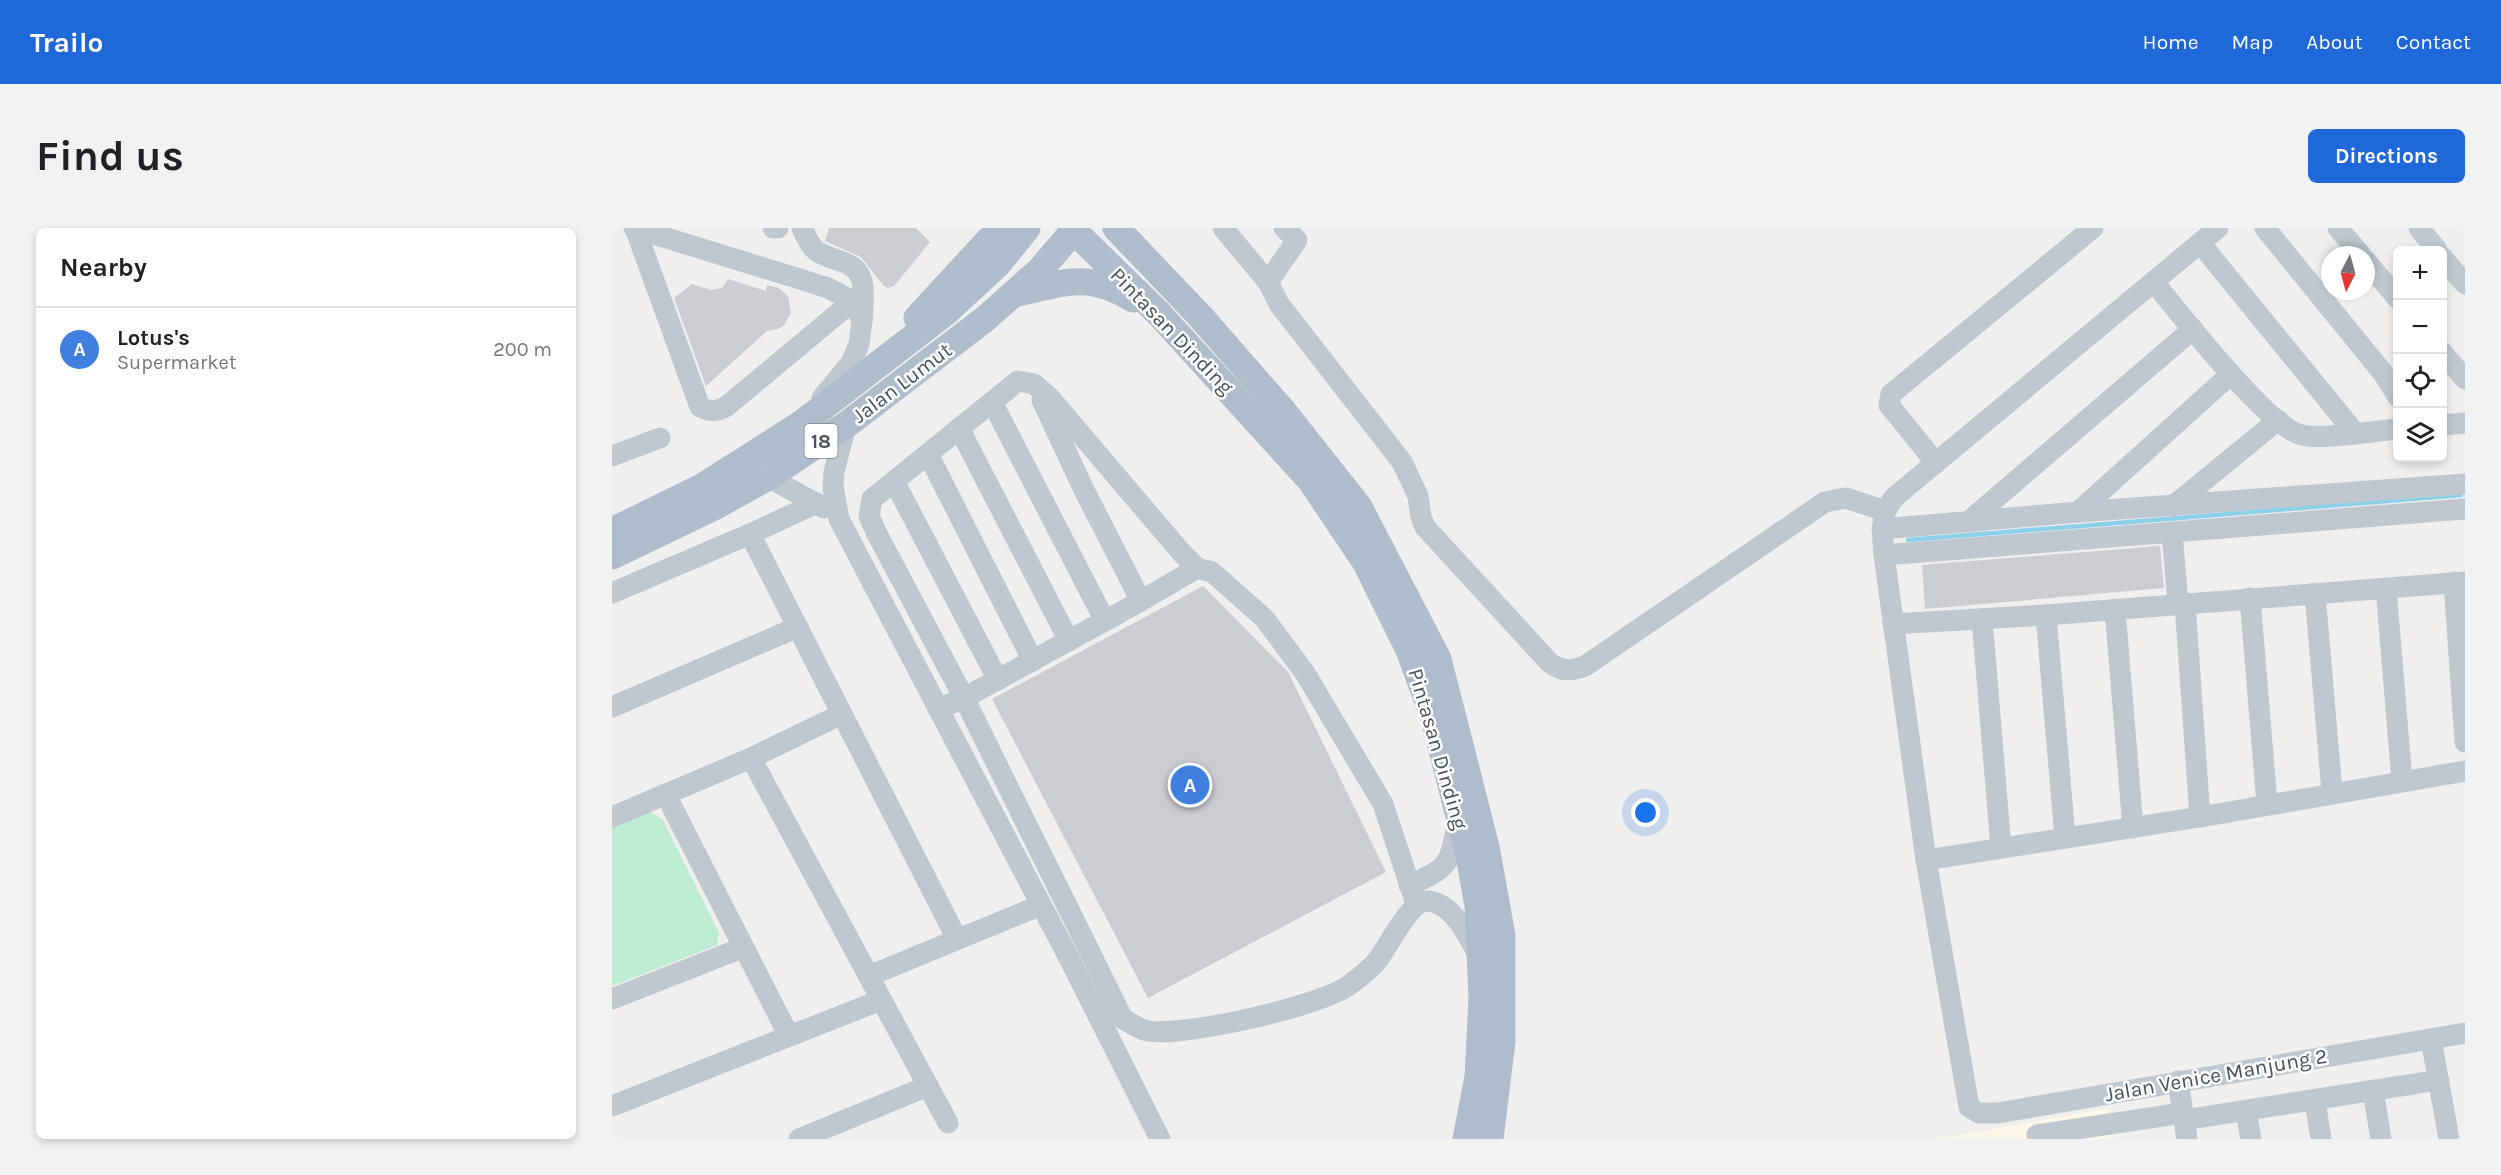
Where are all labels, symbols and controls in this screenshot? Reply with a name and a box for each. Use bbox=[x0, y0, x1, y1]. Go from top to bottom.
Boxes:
text: Trailo bbox=[30, 26, 103, 59]
text: Home bbox=[2143, 30, 2199, 54]
text: Map bbox=[2232, 30, 2273, 54]
text: About bbox=[2306, 30, 2363, 54]
text: Contact bbox=[2396, 30, 2471, 54]
button: Directions bbox=[2308, 129, 2465, 183]
text: Find us bbox=[36, 131, 184, 181]
north arrow bbox=[2321, 246, 2375, 300]
map controls bbox=[2393, 246, 2447, 462]
button: + bbox=[2393, 246, 2447, 300]
text: Nearby bbox=[60, 252, 147, 283]
street label: Pintasan Dinding bbox=[1106, 263, 1238, 399]
button: − bbox=[2393, 300, 2447, 354]
text: Lotus's bbox=[117, 325, 190, 351]
text: A bbox=[73, 338, 86, 361]
text: 200 m bbox=[493, 338, 552, 361]
street label: Jalan Lumut bbox=[848, 338, 956, 428]
text: Supermarket bbox=[117, 351, 236, 374]
button: locate bbox=[2393, 354, 2447, 408]
button: layers bbox=[2393, 408, 2447, 462]
road number: 18 bbox=[804, 424, 838, 458]
street label: Pintasan Dinding bbox=[1404, 666, 1472, 832]
pin: A bbox=[1170, 762, 1210, 808]
your location bbox=[1631, 798, 1660, 827]
street label: Jalan Venice Manjung 2 bbox=[2103, 1044, 2329, 1106]

